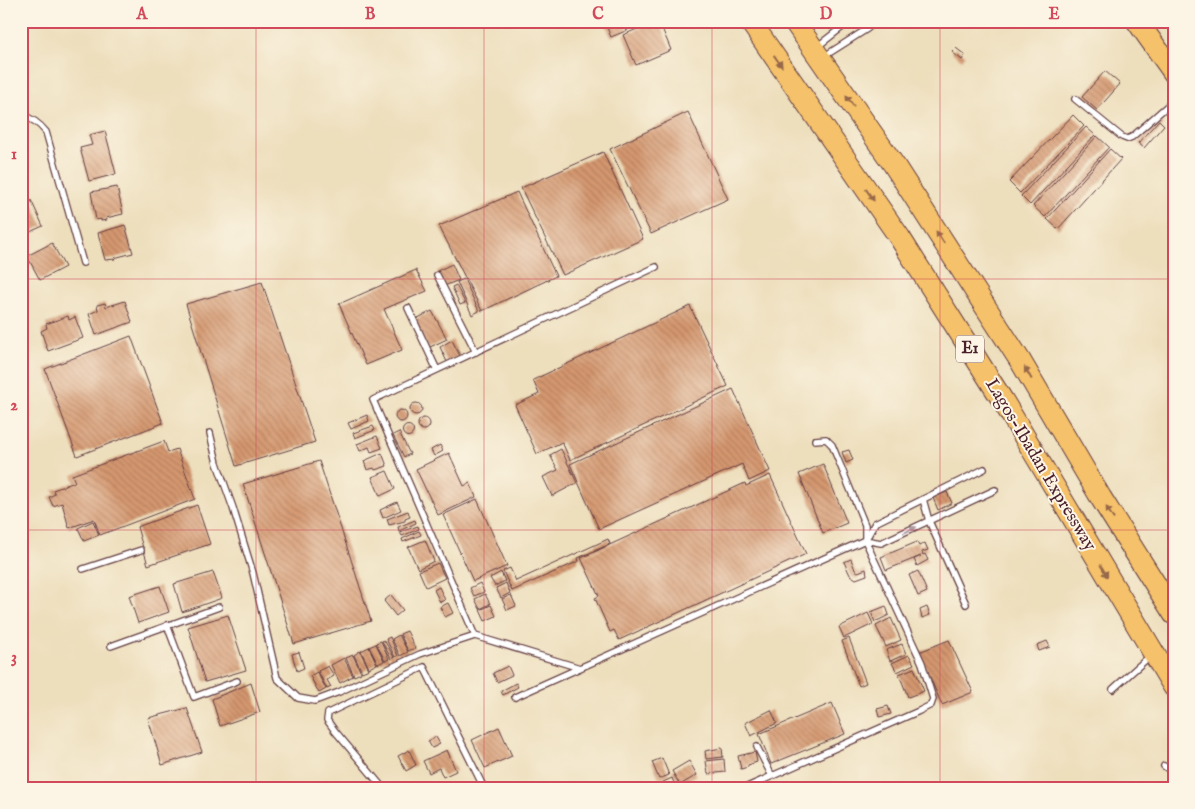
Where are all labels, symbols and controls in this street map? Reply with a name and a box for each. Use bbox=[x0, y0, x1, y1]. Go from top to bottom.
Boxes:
text: A bbox=[136, 5, 149, 25]
text: B bbox=[365, 5, 376, 25]
text: C bbox=[592, 5, 604, 25]
text: D bbox=[820, 5, 833, 25]
text: E bbox=[1048, 5, 1060, 25]
one-way arrow bbox=[773, 54, 784, 67]
one-way arrow bbox=[845, 94, 855, 108]
text: 1 bbox=[11, 145, 17, 165]
one-way arrow bbox=[865, 188, 875, 202]
one-way arrow bbox=[935, 230, 945, 243]
road number: E1 bbox=[956, 336, 984, 362]
one-way arrow bbox=[1023, 367, 1032, 380]
street label: Lagos-Ibadan Expressway bbox=[979, 374, 1101, 556]
text: 2 bbox=[10, 396, 18, 416]
one-way arrow bbox=[1106, 507, 1115, 520]
one-way arrow bbox=[903, 525, 917, 533]
one-way arrow bbox=[1099, 564, 1108, 577]
text: 3 bbox=[11, 648, 17, 668]

